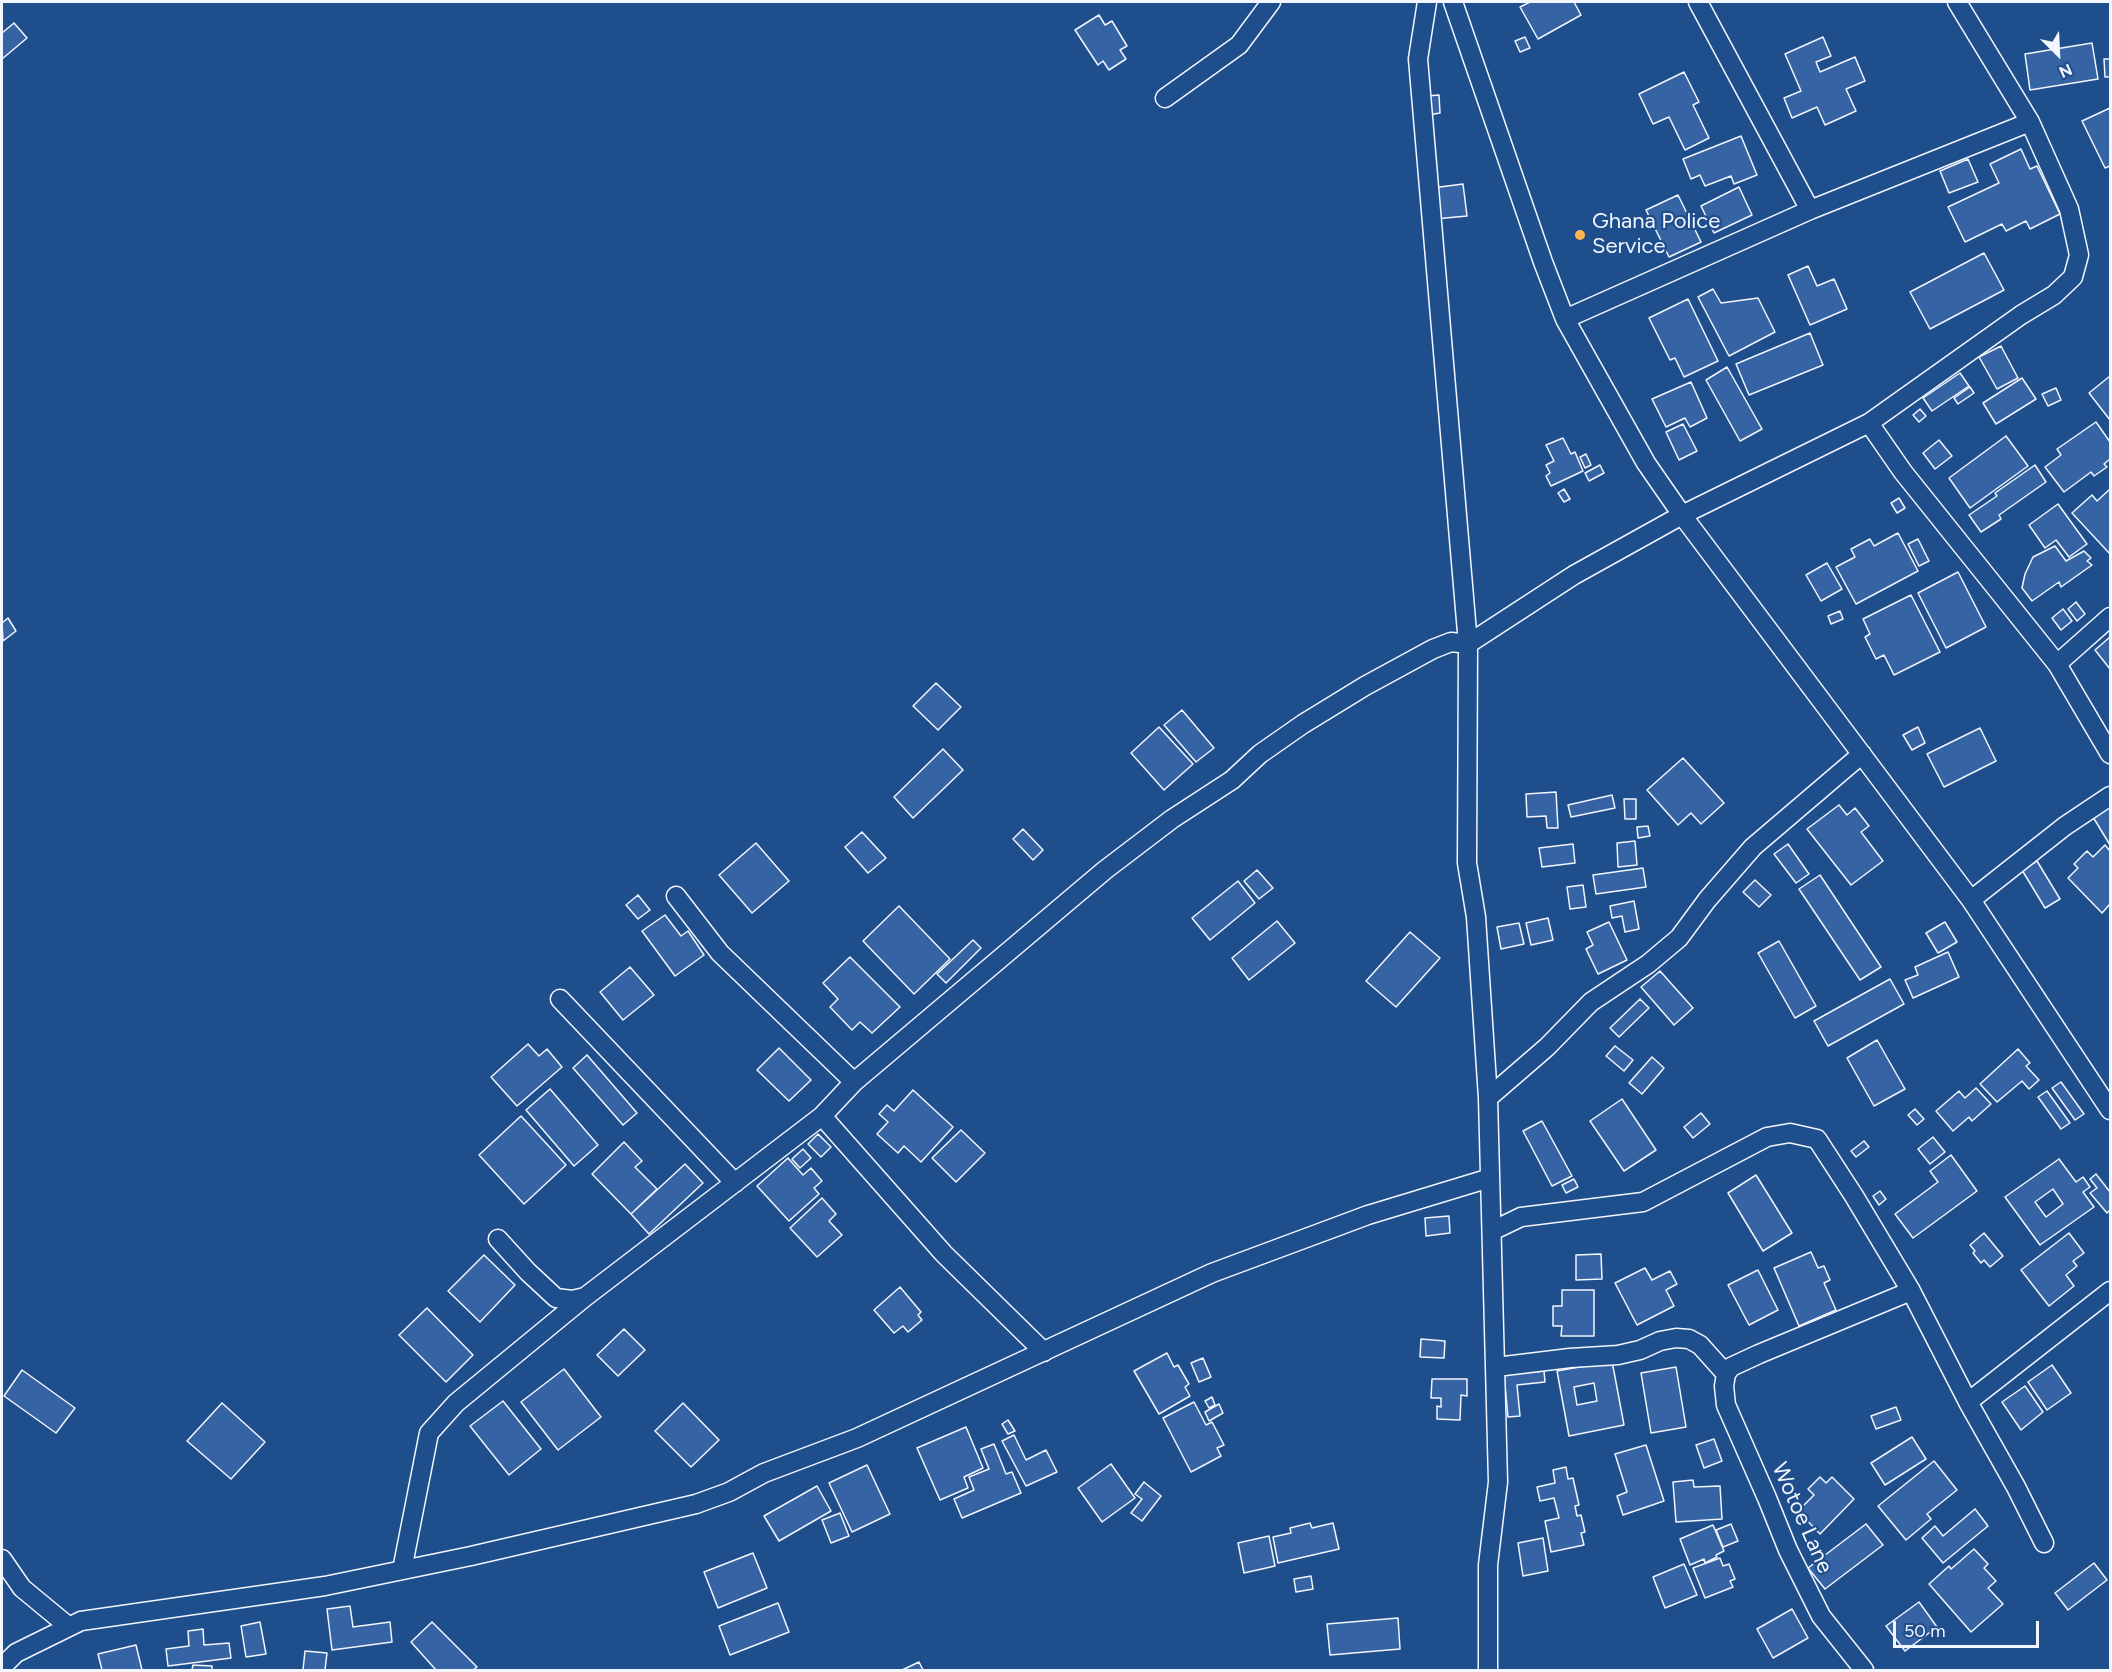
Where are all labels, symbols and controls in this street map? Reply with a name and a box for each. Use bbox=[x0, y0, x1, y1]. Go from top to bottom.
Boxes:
north arrow bbox=[2028, 24, 2088, 84]
text: N bbox=[2056, 60, 2075, 82]
place label: Ghana Police Service bbox=[1592, 209, 1720, 260]
marker: Ghana Police Service bbox=[1573, 228, 1587, 242]
street label: Wotoe Lane bbox=[1766, 1459, 1838, 1577]
scale bar bbox=[1896, 1609, 2042, 1647]
text: 50 m bbox=[1904, 1620, 1946, 1642]

